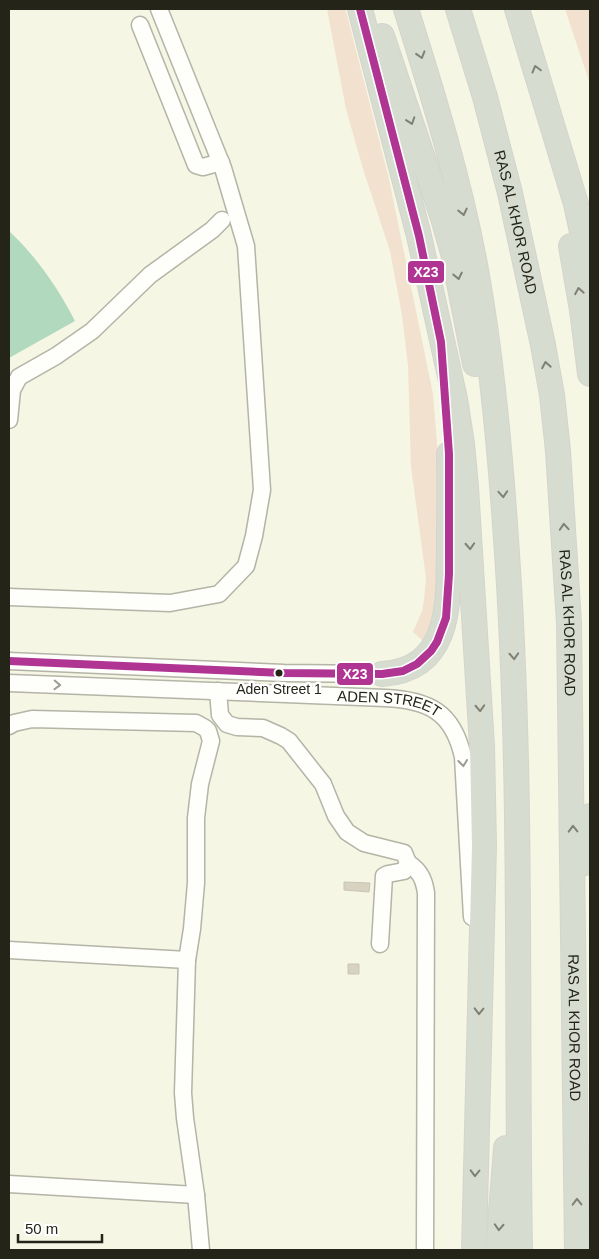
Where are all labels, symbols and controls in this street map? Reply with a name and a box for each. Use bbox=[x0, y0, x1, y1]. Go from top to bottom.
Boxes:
one-way arrow bbox=[415, 51, 425, 59]
one-way arrow bbox=[531, 65, 542, 74]
one-way arrow bbox=[405, 116, 415, 124]
street label: RAS AL KHOR ROAD bbox=[491, 148, 541, 296]
one-way arrow bbox=[457, 208, 468, 217]
line badge: X23 bbox=[407, 260, 445, 284]
text: X23 bbox=[414, 264, 439, 280]
one-way arrow bbox=[452, 272, 462, 281]
one-way arrow bbox=[575, 287, 585, 296]
one-way arrow bbox=[542, 361, 552, 370]
one-way arrow bbox=[498, 490, 509, 498]
one-way arrow bbox=[559, 522, 570, 530]
one-way arrow bbox=[465, 542, 476, 550]
street label: RAS AL KHOR ROAD bbox=[556, 549, 579, 697]
one-way arrow bbox=[508, 652, 519, 660]
line badge: X23 bbox=[336, 662, 374, 686]
text: X23 bbox=[343, 666, 368, 682]
marker: Aden Street 1 bbox=[274, 668, 284, 678]
one-way arrow bbox=[54, 679, 62, 690]
place label: Aden Street 1 bbox=[236, 681, 322, 697]
street label: ADEN STREET bbox=[337, 687, 444, 720]
one-way arrow bbox=[474, 705, 485, 713]
one-way arrow bbox=[457, 760, 468, 768]
one-way arrow bbox=[568, 825, 578, 832]
street label: RAS AL KHOR ROAD bbox=[565, 954, 584, 1102]
one-way arrow bbox=[474, 1007, 485, 1015]
one-way arrow bbox=[470, 1170, 480, 1177]
one-way arrow bbox=[572, 1197, 582, 1205]
scale bar bbox=[18, 1212, 101, 1244]
text: 50 m bbox=[25, 1220, 58, 1237]
one-way arrow bbox=[494, 1224, 505, 1232]

